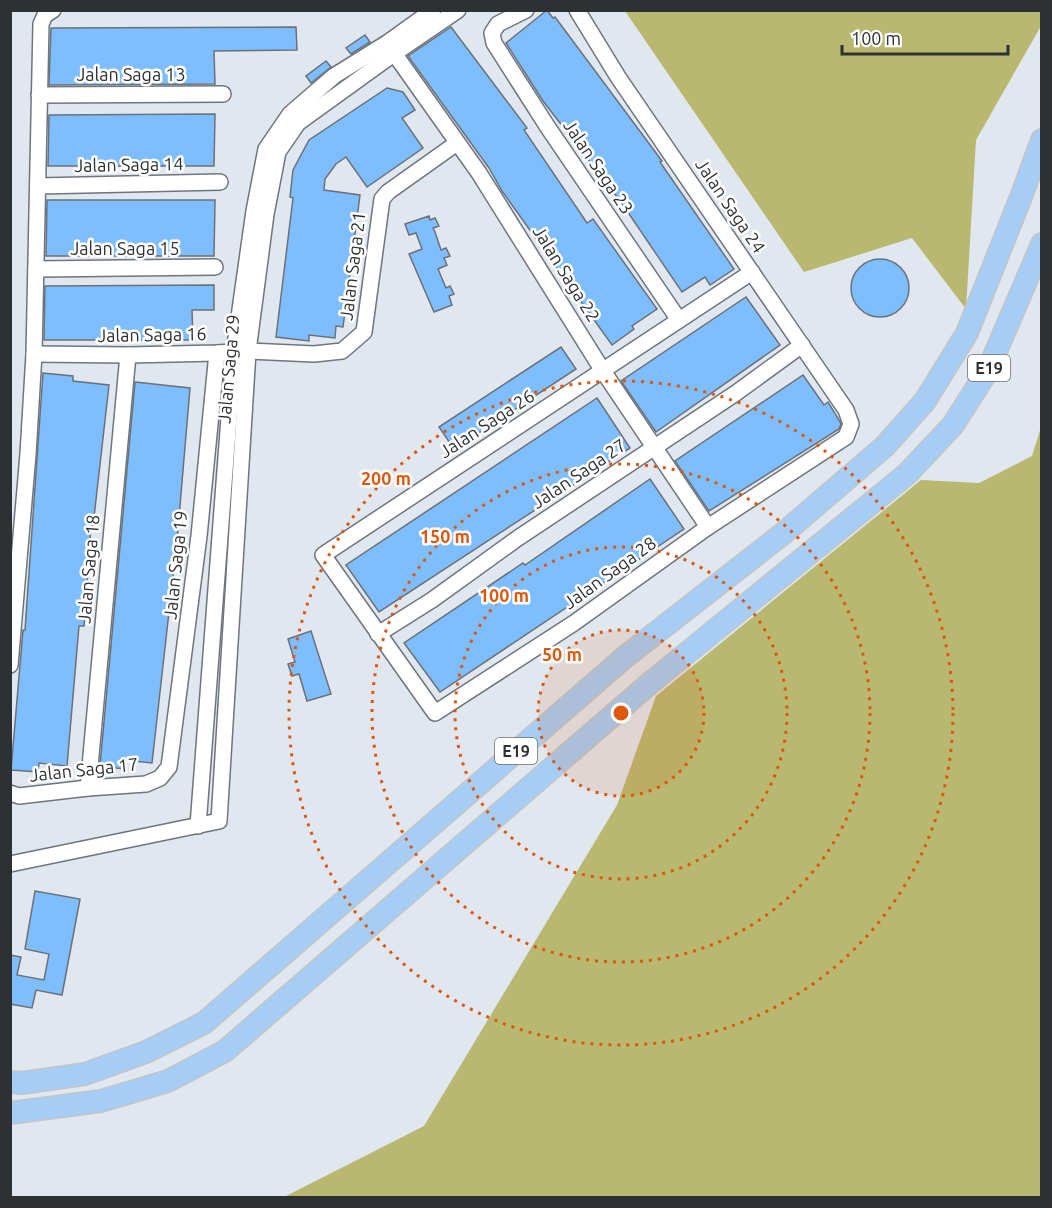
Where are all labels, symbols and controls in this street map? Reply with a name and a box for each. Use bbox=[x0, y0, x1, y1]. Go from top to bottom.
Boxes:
scale bar bbox=[842, 18, 1008, 56]
text: 100 m bbox=[851, 28, 901, 48]
street label: Jalan Saga 13 bbox=[76, 64, 186, 84]
street label: Jalan Saga 23 bbox=[560, 116, 638, 217]
street label: Jalan Saga 14 bbox=[74, 153, 184, 175]
street label: Jalan Saga 24 bbox=[692, 155, 770, 256]
street label: Jalan Saga 21 bbox=[335, 210, 369, 321]
street label: Jalan Saga 22 bbox=[529, 222, 604, 325]
street label: Jalan Saga 15 bbox=[70, 238, 180, 258]
street label: Jalan Saga 29 bbox=[213, 314, 243, 424]
street label: Jalan Saga 16 bbox=[97, 323, 207, 345]
road number: E19 bbox=[968, 355, 1010, 381]
street label: Jalan Saga 26 bbox=[435, 385, 538, 461]
street label: Jalan Saga 27 bbox=[528, 434, 629, 512]
text: 200 m bbox=[361, 468, 411, 488]
street label: Jalan Saga 19 bbox=[159, 510, 191, 620]
street label: Jalan Saga 18 bbox=[73, 514, 103, 624]
text: 150 m bbox=[420, 526, 470, 546]
street label: Jalan Saga 28 bbox=[559, 532, 659, 612]
text: 100 m bbox=[479, 585, 529, 605]
text: 50 m bbox=[542, 644, 582, 664]
centre of rings bbox=[611, 703, 631, 723]
road number: E19 bbox=[495, 738, 537, 764]
street label: Jalan Saga 17 bbox=[29, 753, 139, 785]

